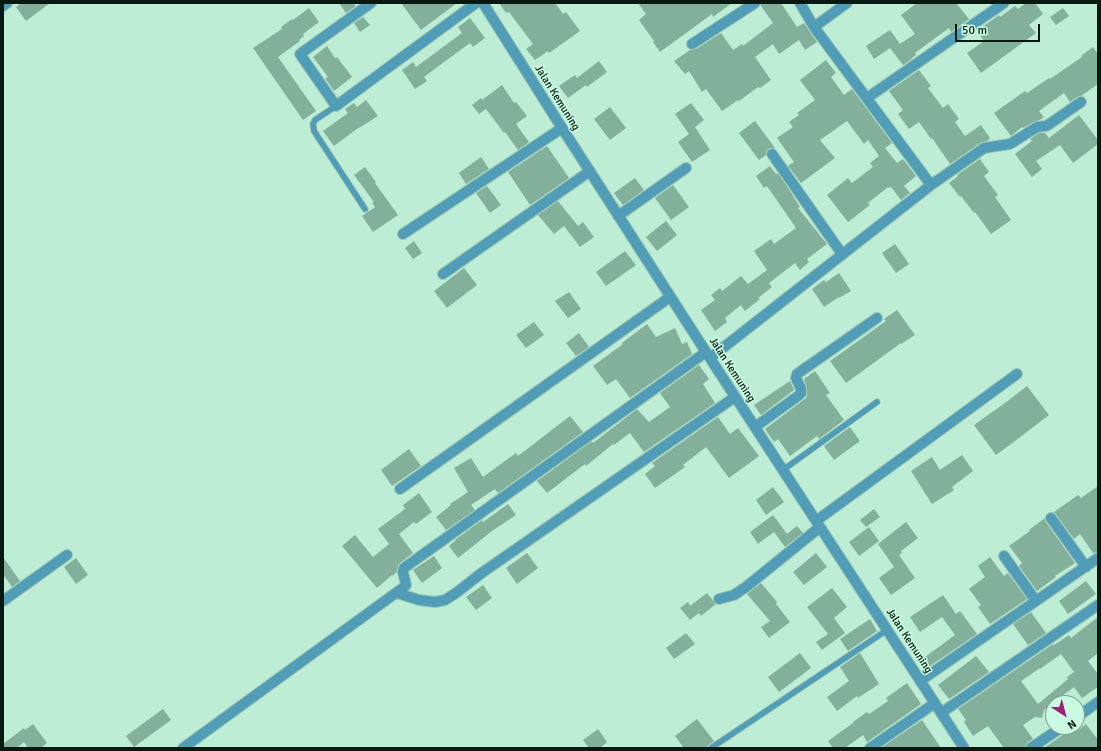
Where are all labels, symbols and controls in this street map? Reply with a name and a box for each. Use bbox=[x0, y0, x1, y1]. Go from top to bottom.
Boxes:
scale bar bbox=[957, 16, 1042, 42]
text: 50 m bbox=[962, 23, 987, 38]
street label: Jalan Kemuning bbox=[532, 63, 582, 133]
street label: Jalan Kemuning bbox=[706, 335, 758, 405]
street label: Jalan Kemuning bbox=[883, 606, 935, 676]
north arrow bbox=[1045, 695, 1085, 735]
text: N bbox=[1065, 717, 1079, 732]

